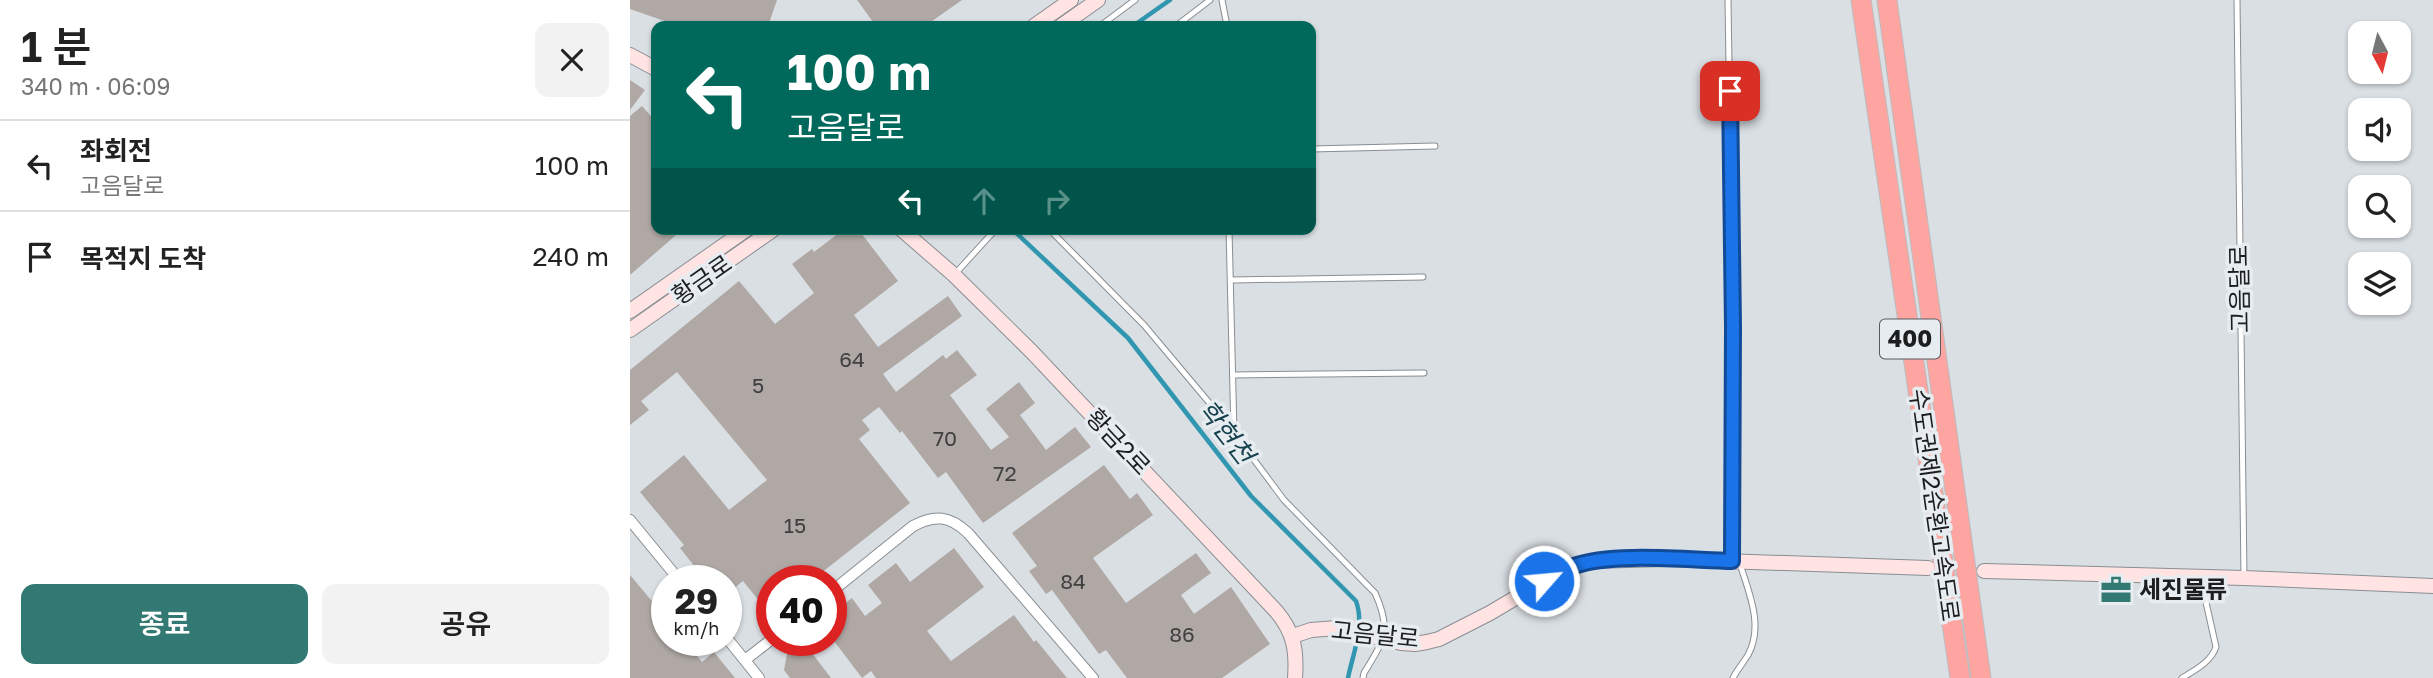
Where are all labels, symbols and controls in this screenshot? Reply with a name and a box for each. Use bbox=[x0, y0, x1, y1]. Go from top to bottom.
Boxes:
text: 1 분 bbox=[21, 21, 91, 71]
north arrow bbox=[2348, 21, 2412, 84]
map controls bbox=[2348, 21, 2411, 315]
button: close bbox=[535, 23, 609, 97]
text: 100 m bbox=[787, 42, 931, 101]
icon: left bbox=[672, 49, 763, 140]
pin bbox=[1700, 61, 1760, 121]
text: 340 m · 06:09 bbox=[21, 72, 171, 100]
icon: arrive bbox=[1711, 72, 1749, 110]
button: sound bbox=[2348, 98, 2411, 161]
text: 고음달로 bbox=[787, 108, 905, 146]
text: 좌회전 bbox=[80, 135, 152, 166]
icon: left bbox=[21, 147, 59, 185]
text: 100 m bbox=[535, 150, 609, 181]
text: 고음달로 bbox=[80, 171, 165, 199]
button: search bbox=[2348, 175, 2411, 238]
icon: left bbox=[892, 182, 930, 220]
icon: ahead bbox=[965, 182, 1003, 220]
icon: right bbox=[1038, 182, 1076, 220]
icon: arrive bbox=[21, 238, 59, 276]
text: 240 m bbox=[532, 241, 609, 272]
text: 목적지 도착 bbox=[80, 243, 206, 274]
street label: 고음달로 bbox=[2223, 245, 2254, 333]
street label: 황금로 bbox=[666, 248, 737, 310]
button: layers bbox=[2348, 252, 2411, 315]
road number: 400 bbox=[1880, 320, 1940, 358]
house number: 64 bbox=[839, 346, 865, 372]
house number: 5 bbox=[752, 372, 764, 398]
street label: 수도권제2순환고속도로 bbox=[1905, 387, 1966, 623]
water label: 학현천 bbox=[1192, 394, 1263, 472]
street label: 황금2로 bbox=[1081, 402, 1157, 480]
house number: 70 bbox=[933, 425, 957, 451]
house number: 72 bbox=[993, 460, 1017, 486]
house number: 15 bbox=[784, 512, 806, 538]
position arrow bbox=[1507, 544, 1581, 618]
speed limit sign: 40 bbox=[756, 565, 847, 656]
house number: 84 bbox=[1060, 568, 1086, 594]
office icon: 세진물류 bbox=[2099, 573, 2133, 607]
place label: 세진물류 bbox=[2139, 574, 2227, 603]
text: 29 bbox=[675, 580, 718, 622]
button: 종료 bbox=[21, 584, 308, 664]
button: 공유 bbox=[322, 584, 609, 664]
street label: 고음달로 bbox=[1330, 614, 1421, 653]
text: km/h bbox=[674, 617, 719, 639]
house number: 86 bbox=[1169, 621, 1195, 647]

